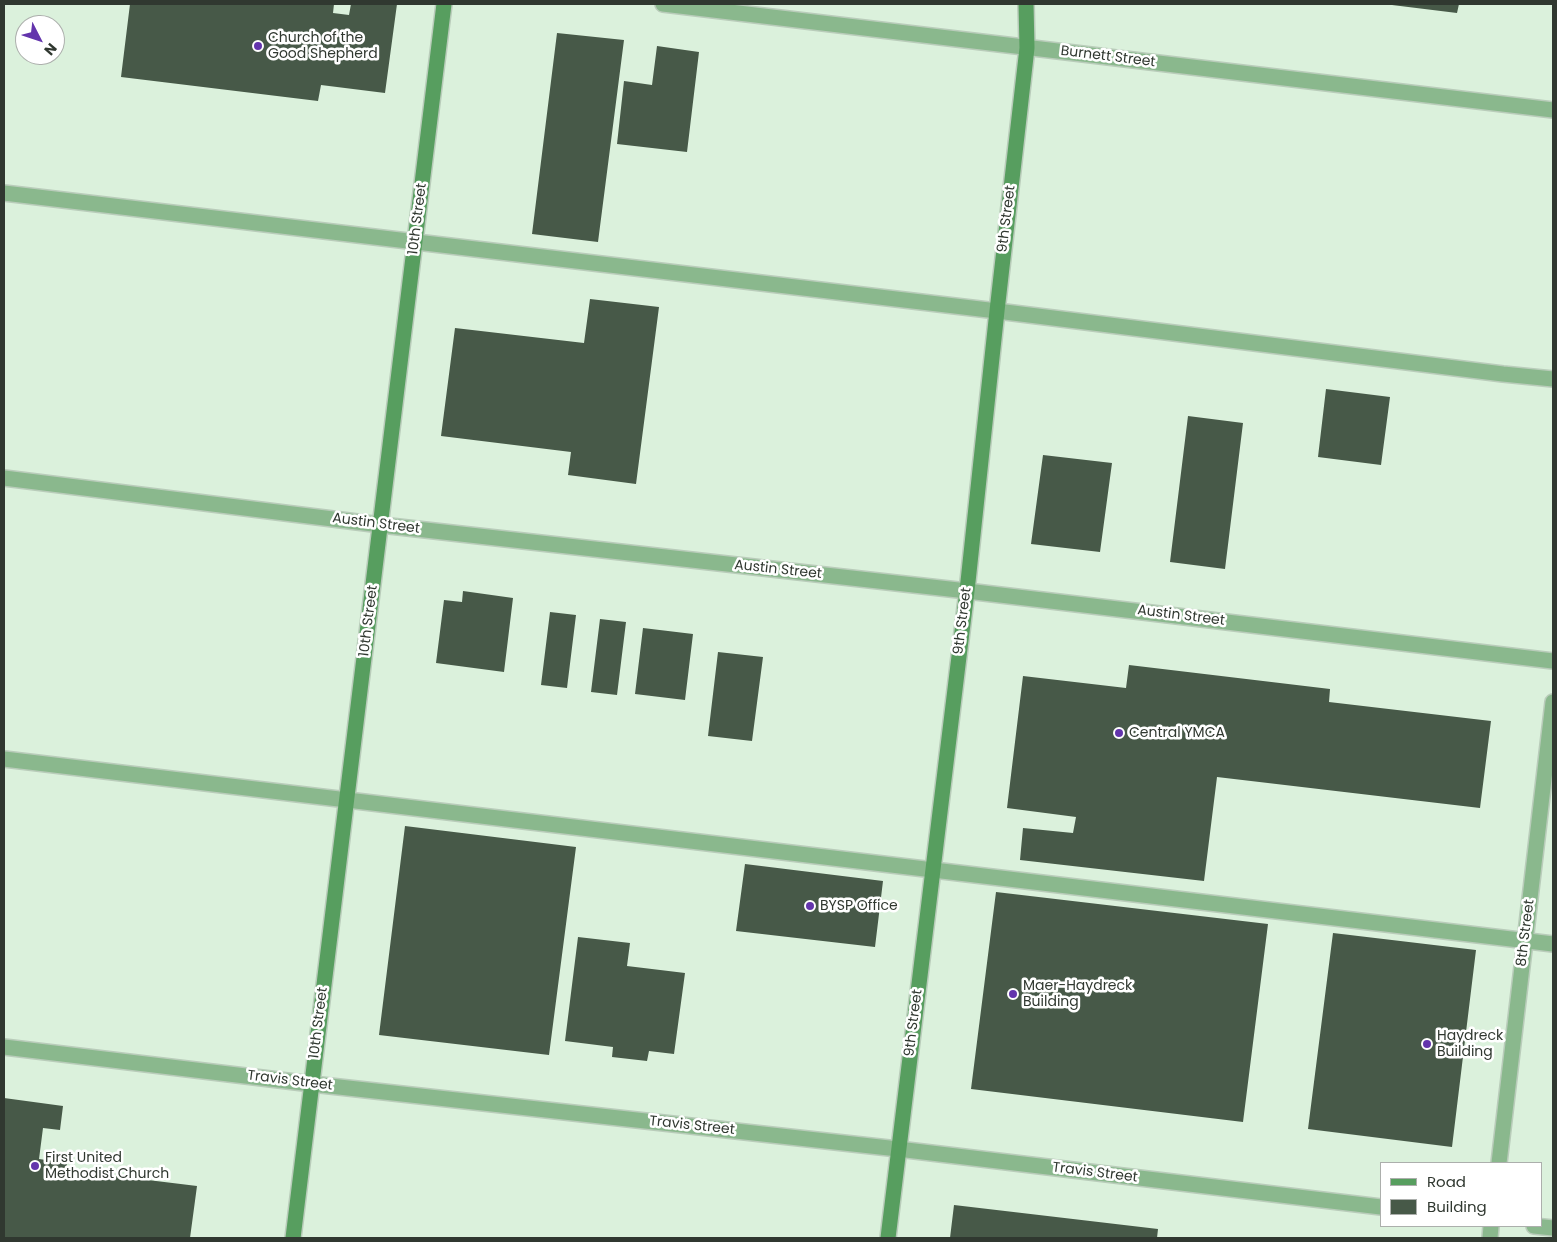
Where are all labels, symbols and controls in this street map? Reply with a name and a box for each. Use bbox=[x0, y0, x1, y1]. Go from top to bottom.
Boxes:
north arrow bbox=[15, 15, 65, 65]
place label: Church of the Good Shepherd bbox=[268, 30, 378, 62]
text: N bbox=[40, 39, 62, 60]
marker: Church of the Good Shepherd bbox=[252, 40, 264, 52]
street label: Burnett Street bbox=[1060, 43, 1156, 71]
street label: 10th Street bbox=[405, 182, 431, 256]
street label: 9th Street bbox=[995, 184, 1019, 254]
street label: Austin Street bbox=[331, 510, 421, 538]
street label: Austin Street bbox=[733, 557, 823, 583]
street label: 10th Street bbox=[356, 584, 382, 658]
street label: 9th Street bbox=[951, 586, 975, 656]
street label: Austin Street bbox=[1136, 602, 1226, 630]
place label: Central YMCA bbox=[1129, 725, 1225, 741]
marker: Central YMCA bbox=[1113, 727, 1125, 739]
place label: BYSP Office bbox=[820, 898, 898, 914]
street label: 8th Street bbox=[1514, 898, 1538, 968]
marker: BYSP Office bbox=[804, 900, 816, 912]
place label: Maer-Haydreck Building bbox=[1023, 978, 1132, 1010]
street label: 10th Street bbox=[306, 986, 332, 1060]
street label: 9th Street bbox=[902, 988, 926, 1058]
marker: Maer-Haydreck Building bbox=[1007, 988, 1019, 1000]
place label: Haydreck Building bbox=[1437, 1028, 1503, 1060]
marker: Haydreck Building bbox=[1421, 1038, 1433, 1050]
street label: Travis Street bbox=[246, 1067, 334, 1095]
street label: Travis Street bbox=[649, 1113, 735, 1139]
place label: First United Methodist Church bbox=[45, 1150, 169, 1182]
street label: Travis Street bbox=[1051, 1159, 1139, 1187]
marker: First United Methodist Church bbox=[29, 1160, 41, 1172]
legend bbox=[1380, 1162, 1542, 1227]
text: Road bbox=[1427, 1171, 1466, 1192]
text: Building bbox=[1427, 1196, 1487, 1217]

